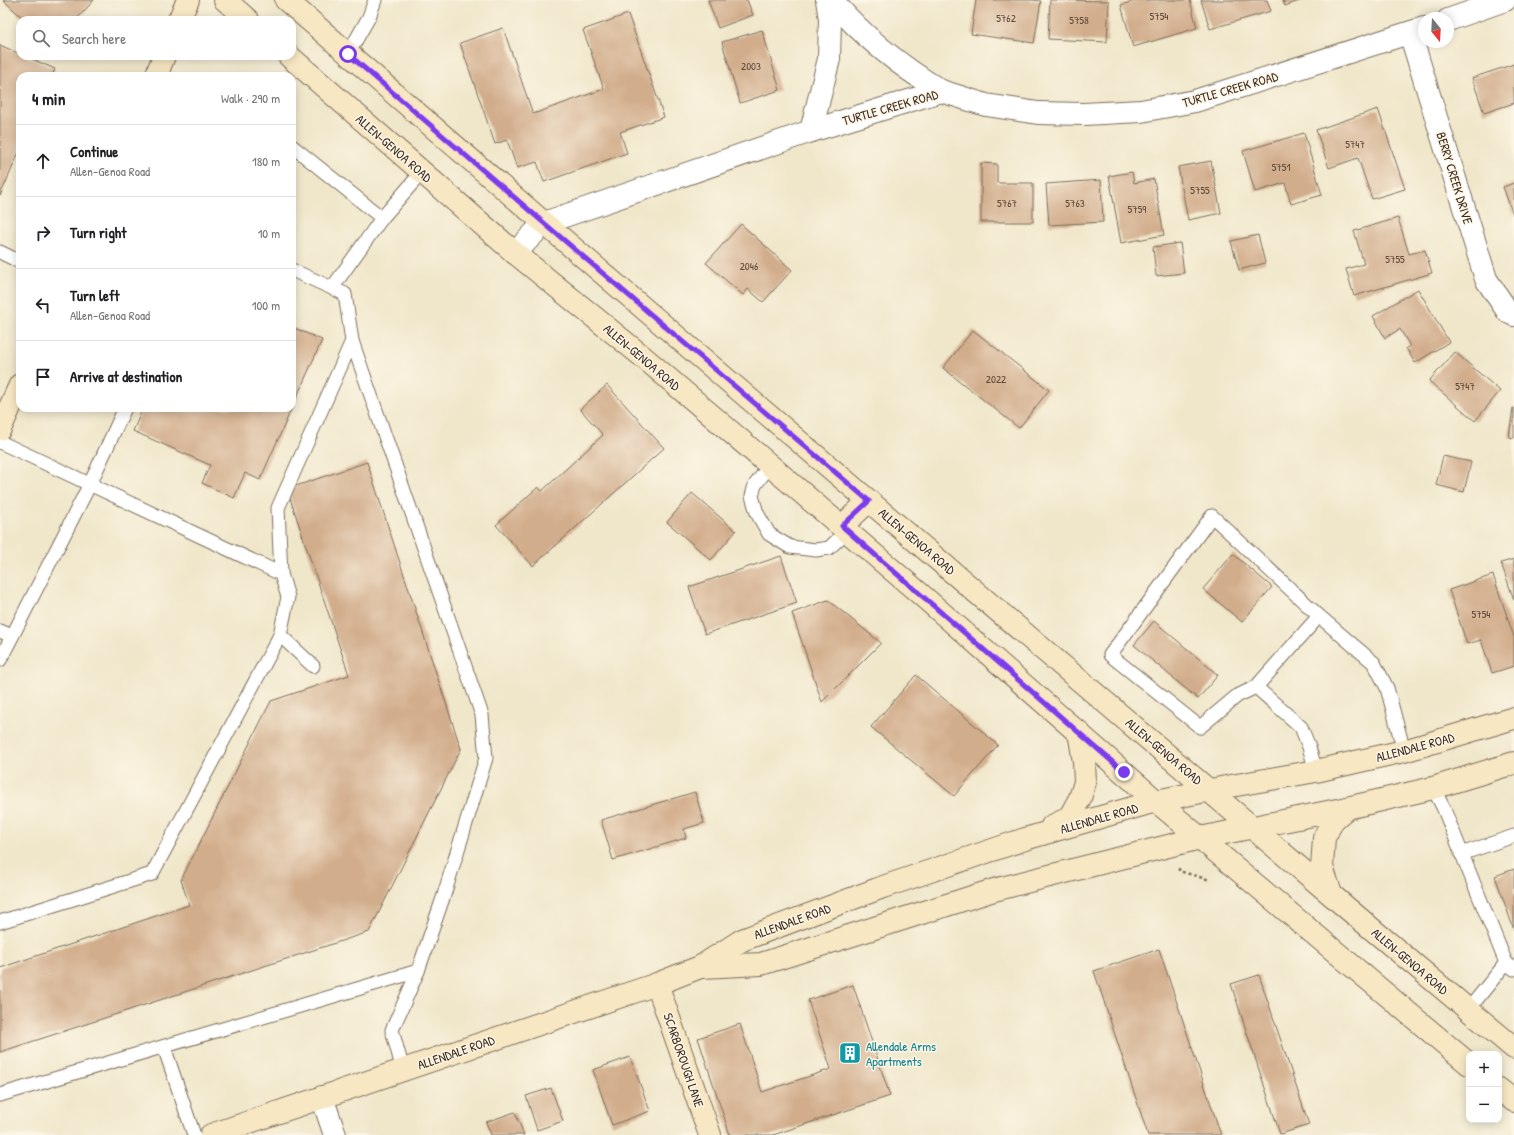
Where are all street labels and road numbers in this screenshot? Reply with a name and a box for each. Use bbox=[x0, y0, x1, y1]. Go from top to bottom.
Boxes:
street label: TURTLE CREEK ROAD bbox=[1180, 67, 1281, 111]
street label: TURTLE CREEK ROAD bbox=[840, 85, 941, 129]
street label: ALLEN-GENOA ROAD bbox=[352, 110, 436, 187]
street label: BERRY CREEK DRIVE bbox=[1432, 130, 1478, 226]
street label: ALLEN-GENOA ROAD bbox=[600, 320, 685, 395]
street label: ALLEN-GENOA ROAD bbox=[875, 504, 960, 579]
street label: ALLEN-GENOA ROAD bbox=[1122, 714, 1207, 789]
street label: ALLENDALE ROAD bbox=[1374, 728, 1457, 766]
street label: ALLENDALE ROAD bbox=[1058, 798, 1141, 838]
street label: ALLENDALE ROAD bbox=[751, 899, 834, 943]
street label: ALLEN-GENOA ROAD bbox=[1368, 924, 1453, 999]
street label: SCARBOROUGH LANE bbox=[659, 1010, 709, 1110]
street label: ALLENDALE ROAD bbox=[415, 1030, 498, 1074]

